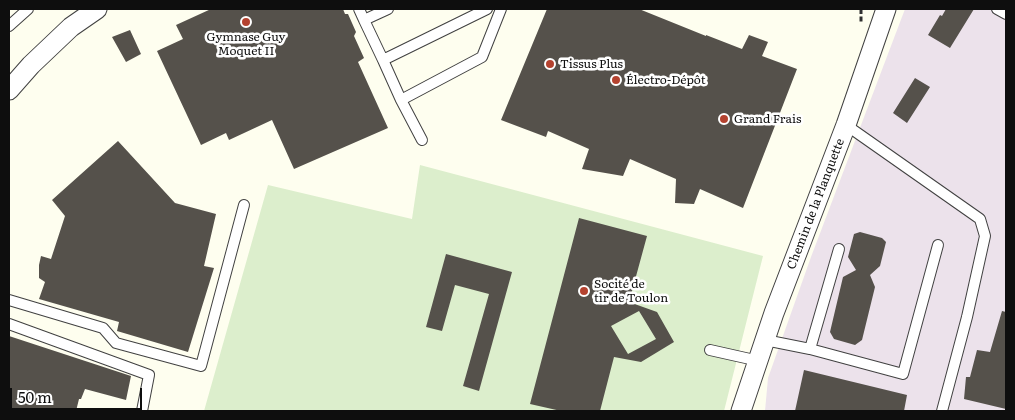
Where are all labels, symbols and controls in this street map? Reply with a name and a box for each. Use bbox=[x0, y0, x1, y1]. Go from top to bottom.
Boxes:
marker: Gymnase Guy Moquet II bbox=[240, 16, 252, 28]
place label: Gymnase Guy Moquet II bbox=[207, 30, 285, 58]
place label: Tissus Plus bbox=[560, 57, 623, 71]
marker: Tissus Plus bbox=[544, 58, 556, 70]
place label: Électro-Dépôt bbox=[626, 73, 706, 87]
marker: Électro-Dépôt bbox=[610, 74, 622, 86]
place label: Grand Frais bbox=[734, 112, 801, 126]
marker: Grand Frais bbox=[718, 113, 730, 125]
street label: Chemin de la Planquette bbox=[784, 137, 848, 271]
place label: Socité de tir de Toulon bbox=[594, 277, 668, 305]
marker: Socité de tir de Toulon bbox=[578, 285, 590, 297]
scale bar bbox=[12, 378, 145, 410]
text: 50 m bbox=[18, 385, 52, 408]

